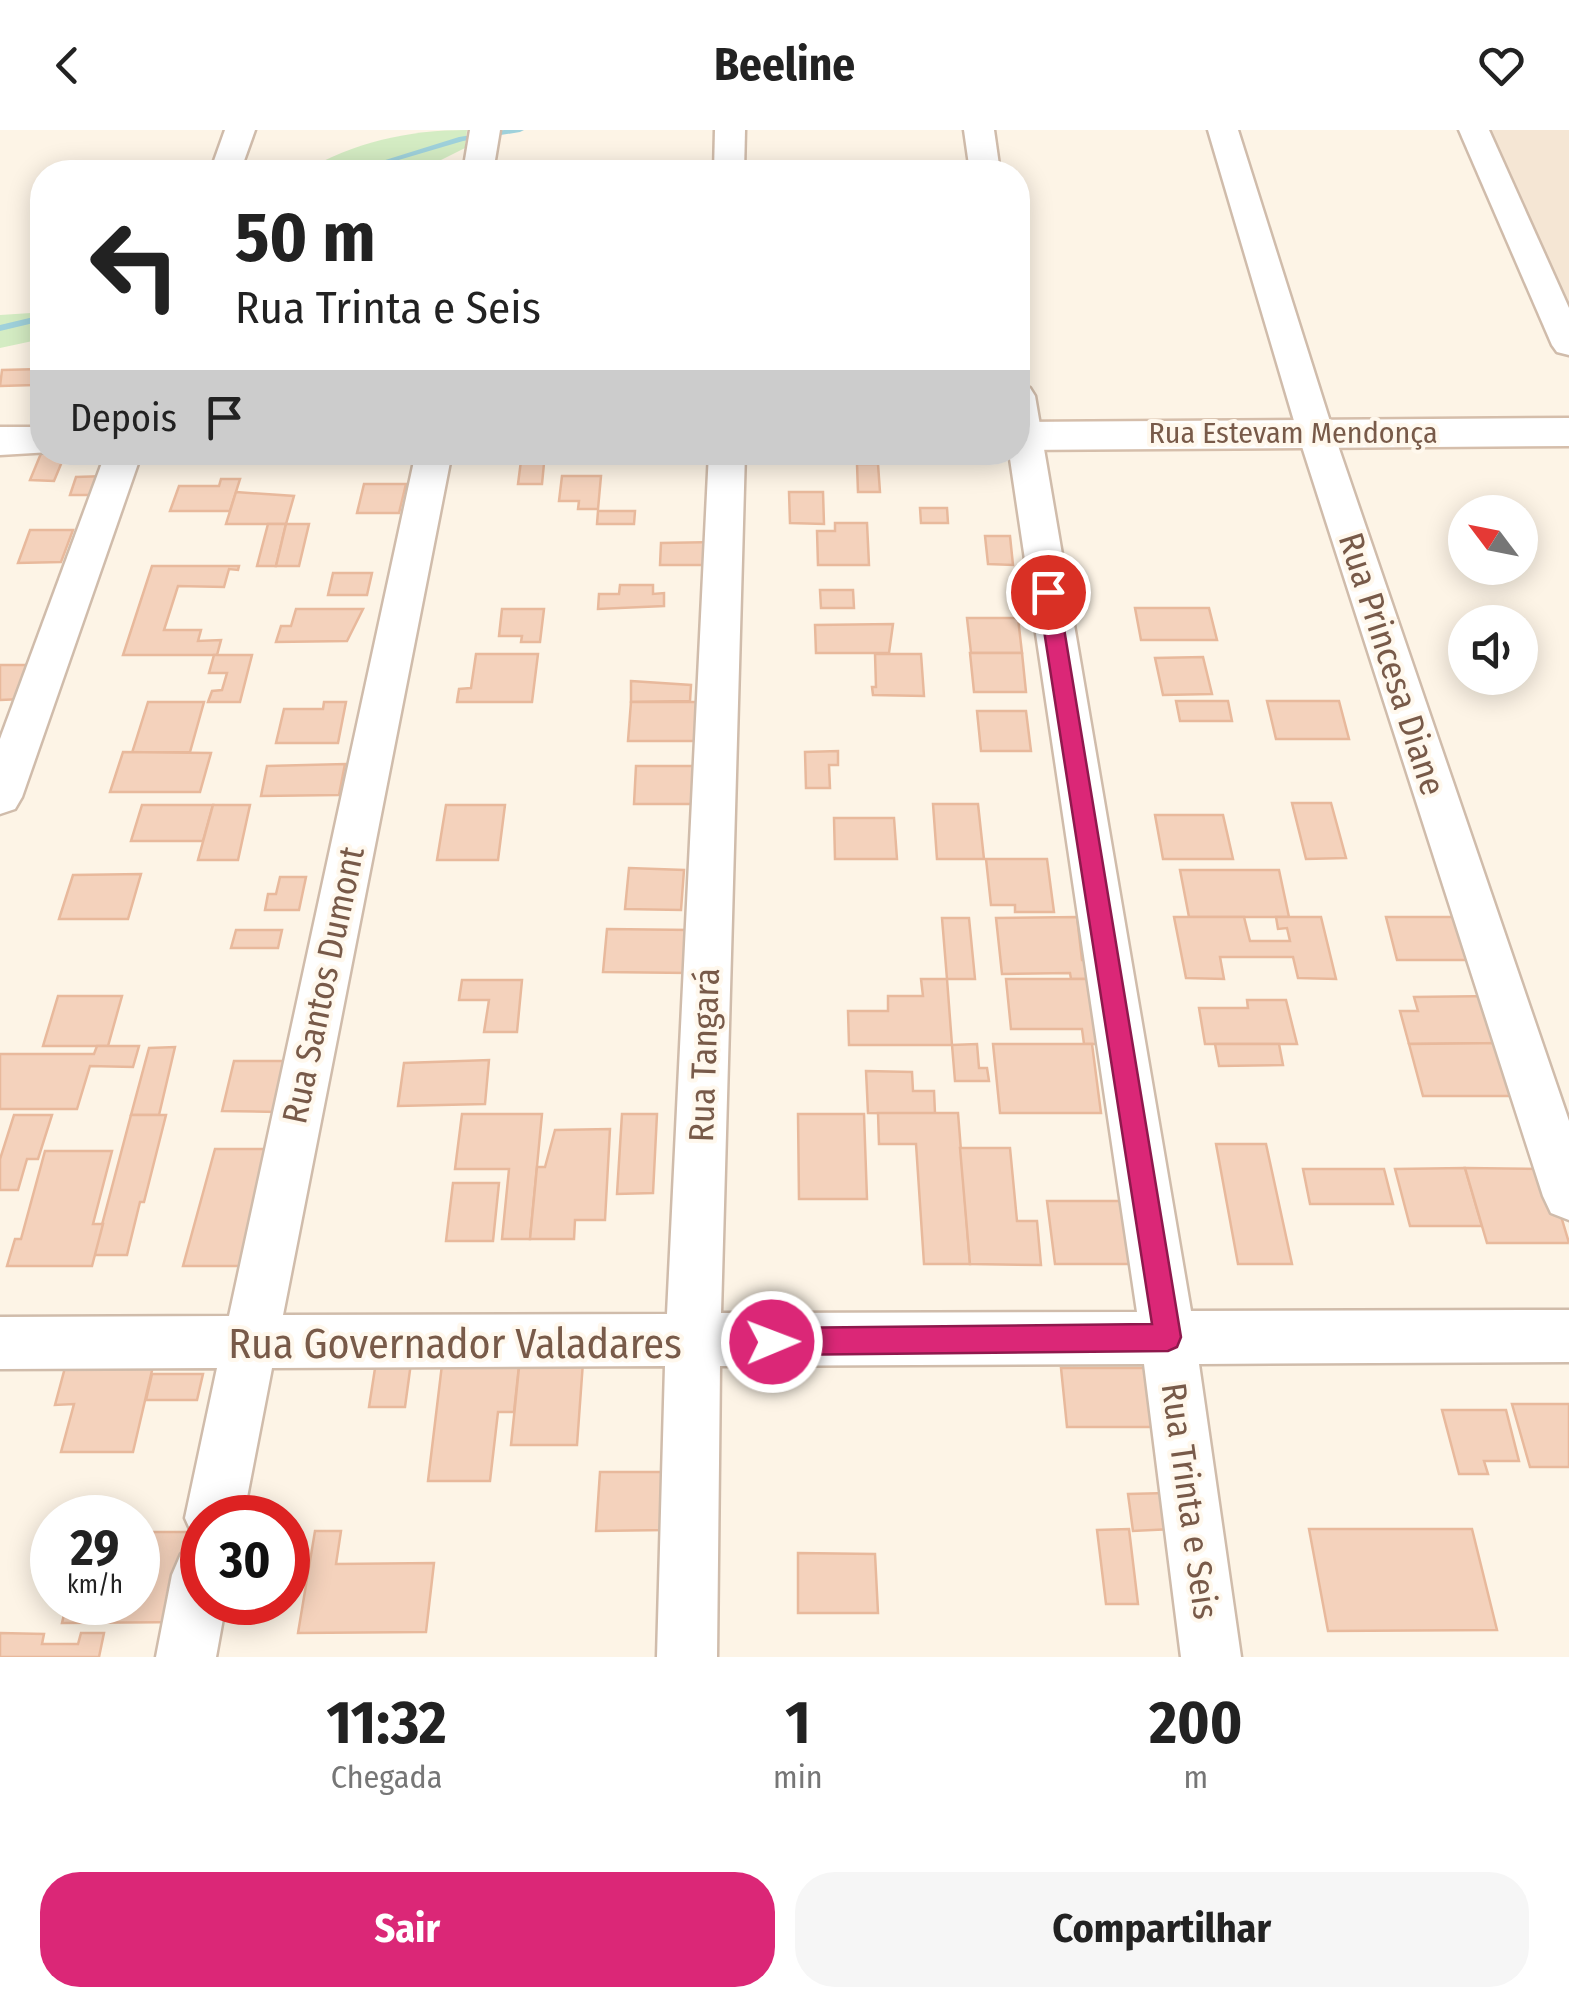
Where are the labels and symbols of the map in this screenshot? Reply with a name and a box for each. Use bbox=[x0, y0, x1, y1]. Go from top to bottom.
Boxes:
street label: Rua Estevam Mendonça bbox=[1148, 415, 1438, 451]
north arrow bbox=[1448, 495, 1538, 585]
street label: Rua Princesa Diane bbox=[1330, 527, 1454, 801]
pin bbox=[1006, 550, 1091, 635]
street label: Rua Santos Dumont bbox=[273, 842, 373, 1127]
street label: Rua Tangará bbox=[680, 967, 728, 1143]
position arrow bbox=[720, 1290, 824, 1394]
street label: Rua Governador Valadares bbox=[228, 1319, 682, 1369]
street label: Rua Trinta e Seis bbox=[1153, 1380, 1227, 1622]
speed limit sign: 30 bbox=[180, 1495, 310, 1625]

